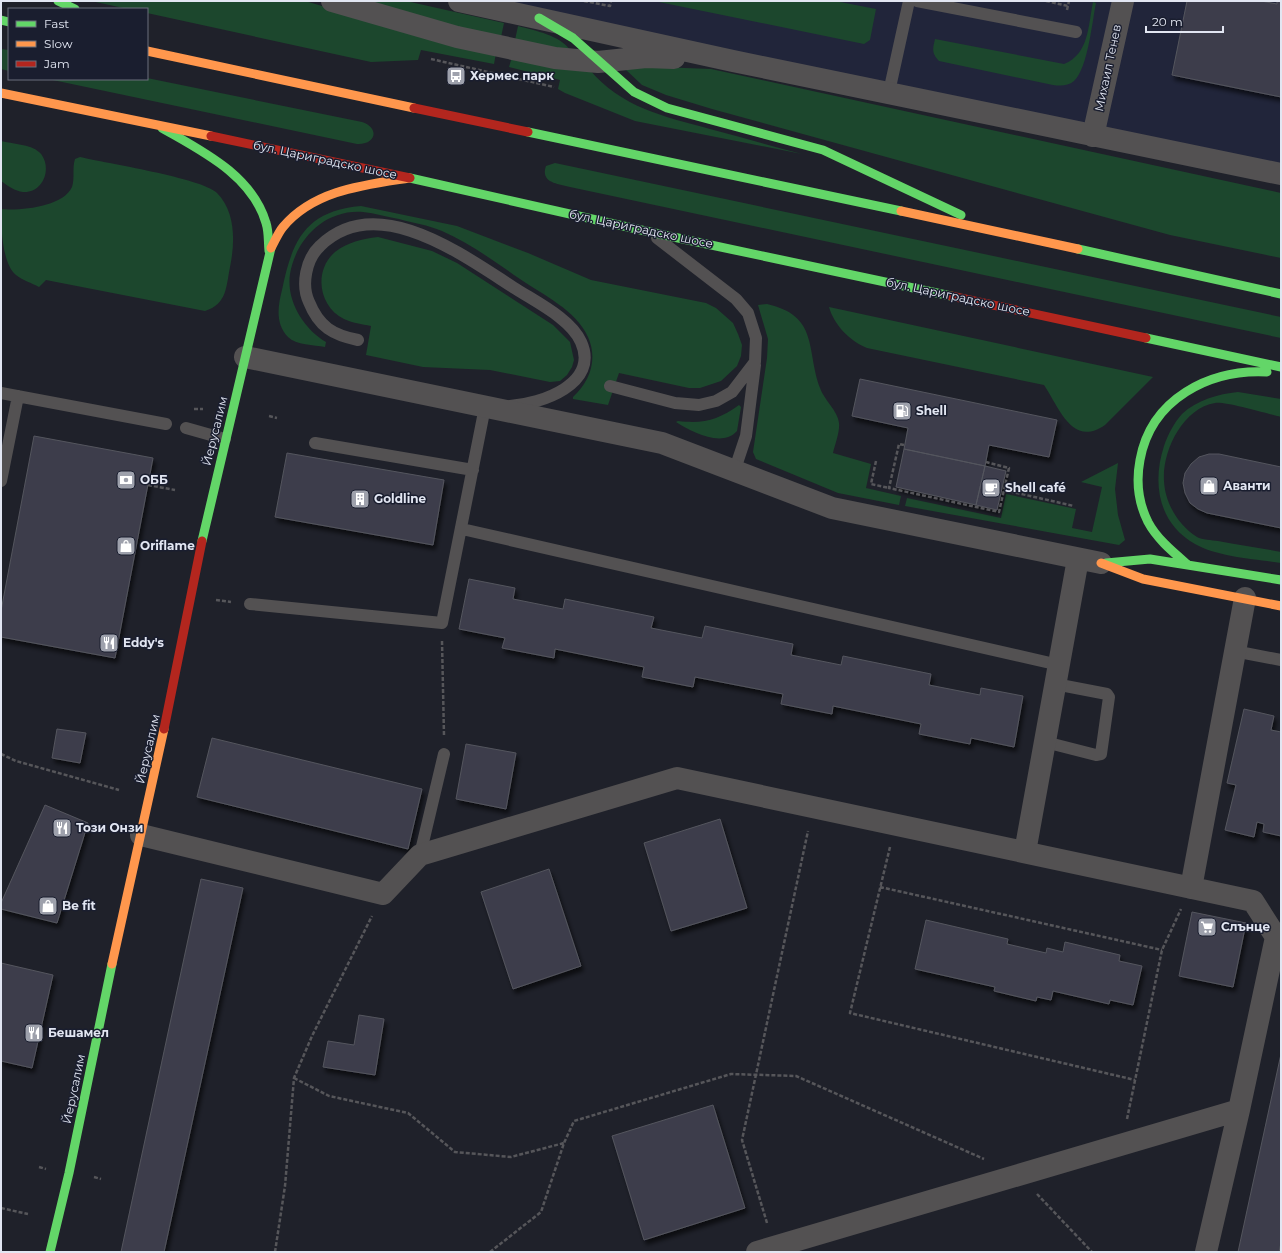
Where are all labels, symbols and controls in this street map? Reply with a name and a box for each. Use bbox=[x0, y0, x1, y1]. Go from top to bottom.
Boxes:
legend bbox=[8, 8, 148, 80]
scale bar bbox=[1146, 8, 1223, 34]
text: 20 m bbox=[1152, 14, 1183, 29]
text: Fast bbox=[44, 16, 69, 31]
street label: Михаил Тенев bbox=[1091, 23, 1124, 113]
text: Slow bbox=[44, 36, 73, 51]
text: Jam bbox=[43, 56, 70, 71]
bus stop icon: Хермес парк bbox=[445, 65, 467, 87]
place label: Хермес парк bbox=[470, 68, 554, 83]
street label: бул. Цариградско шосе bbox=[252, 137, 398, 182]
street label: бул. Цариградско шосе bbox=[568, 206, 714, 251]
street label: бул. Цариградско шосе bbox=[885, 274, 1031, 319]
street label: Йерусалим bbox=[199, 395, 230, 467]
fuel station icon: Shell bbox=[891, 400, 913, 422]
place label: Shell bbox=[916, 403, 947, 418]
bank icon: ОББ bbox=[115, 469, 137, 491]
place label: ОББ bbox=[140, 472, 168, 487]
shop icon: Аванти bbox=[1198, 475, 1220, 497]
cafe icon: Shell café bbox=[980, 477, 1002, 499]
place label: Аванти bbox=[1223, 478, 1271, 493]
place label: Shell café bbox=[1005, 480, 1066, 495]
building icon: Goldline bbox=[349, 488, 371, 510]
place label: Goldline bbox=[374, 491, 427, 506]
shop icon: Oriflame bbox=[115, 535, 137, 557]
place label: Oriflame bbox=[140, 538, 195, 553]
restaurant icon: Eddy's bbox=[98, 632, 120, 654]
place label: Eddy's bbox=[123, 635, 165, 650]
street label: Йерусалим bbox=[132, 713, 163, 785]
restaurant icon: Този Онзи bbox=[51, 817, 73, 839]
place label: Този Онзи bbox=[76, 820, 143, 835]
shop icon: Be fit bbox=[37, 895, 59, 917]
place label: Be fit bbox=[62, 898, 96, 913]
supermarket icon: Слънце bbox=[1196, 916, 1218, 938]
place label: Слънце bbox=[1221, 919, 1270, 934]
restaurant icon: Бешамел bbox=[23, 1022, 45, 1044]
place label: Бешамел bbox=[48, 1025, 109, 1040]
street label: Йерусалим bbox=[59, 1053, 88, 1125]

